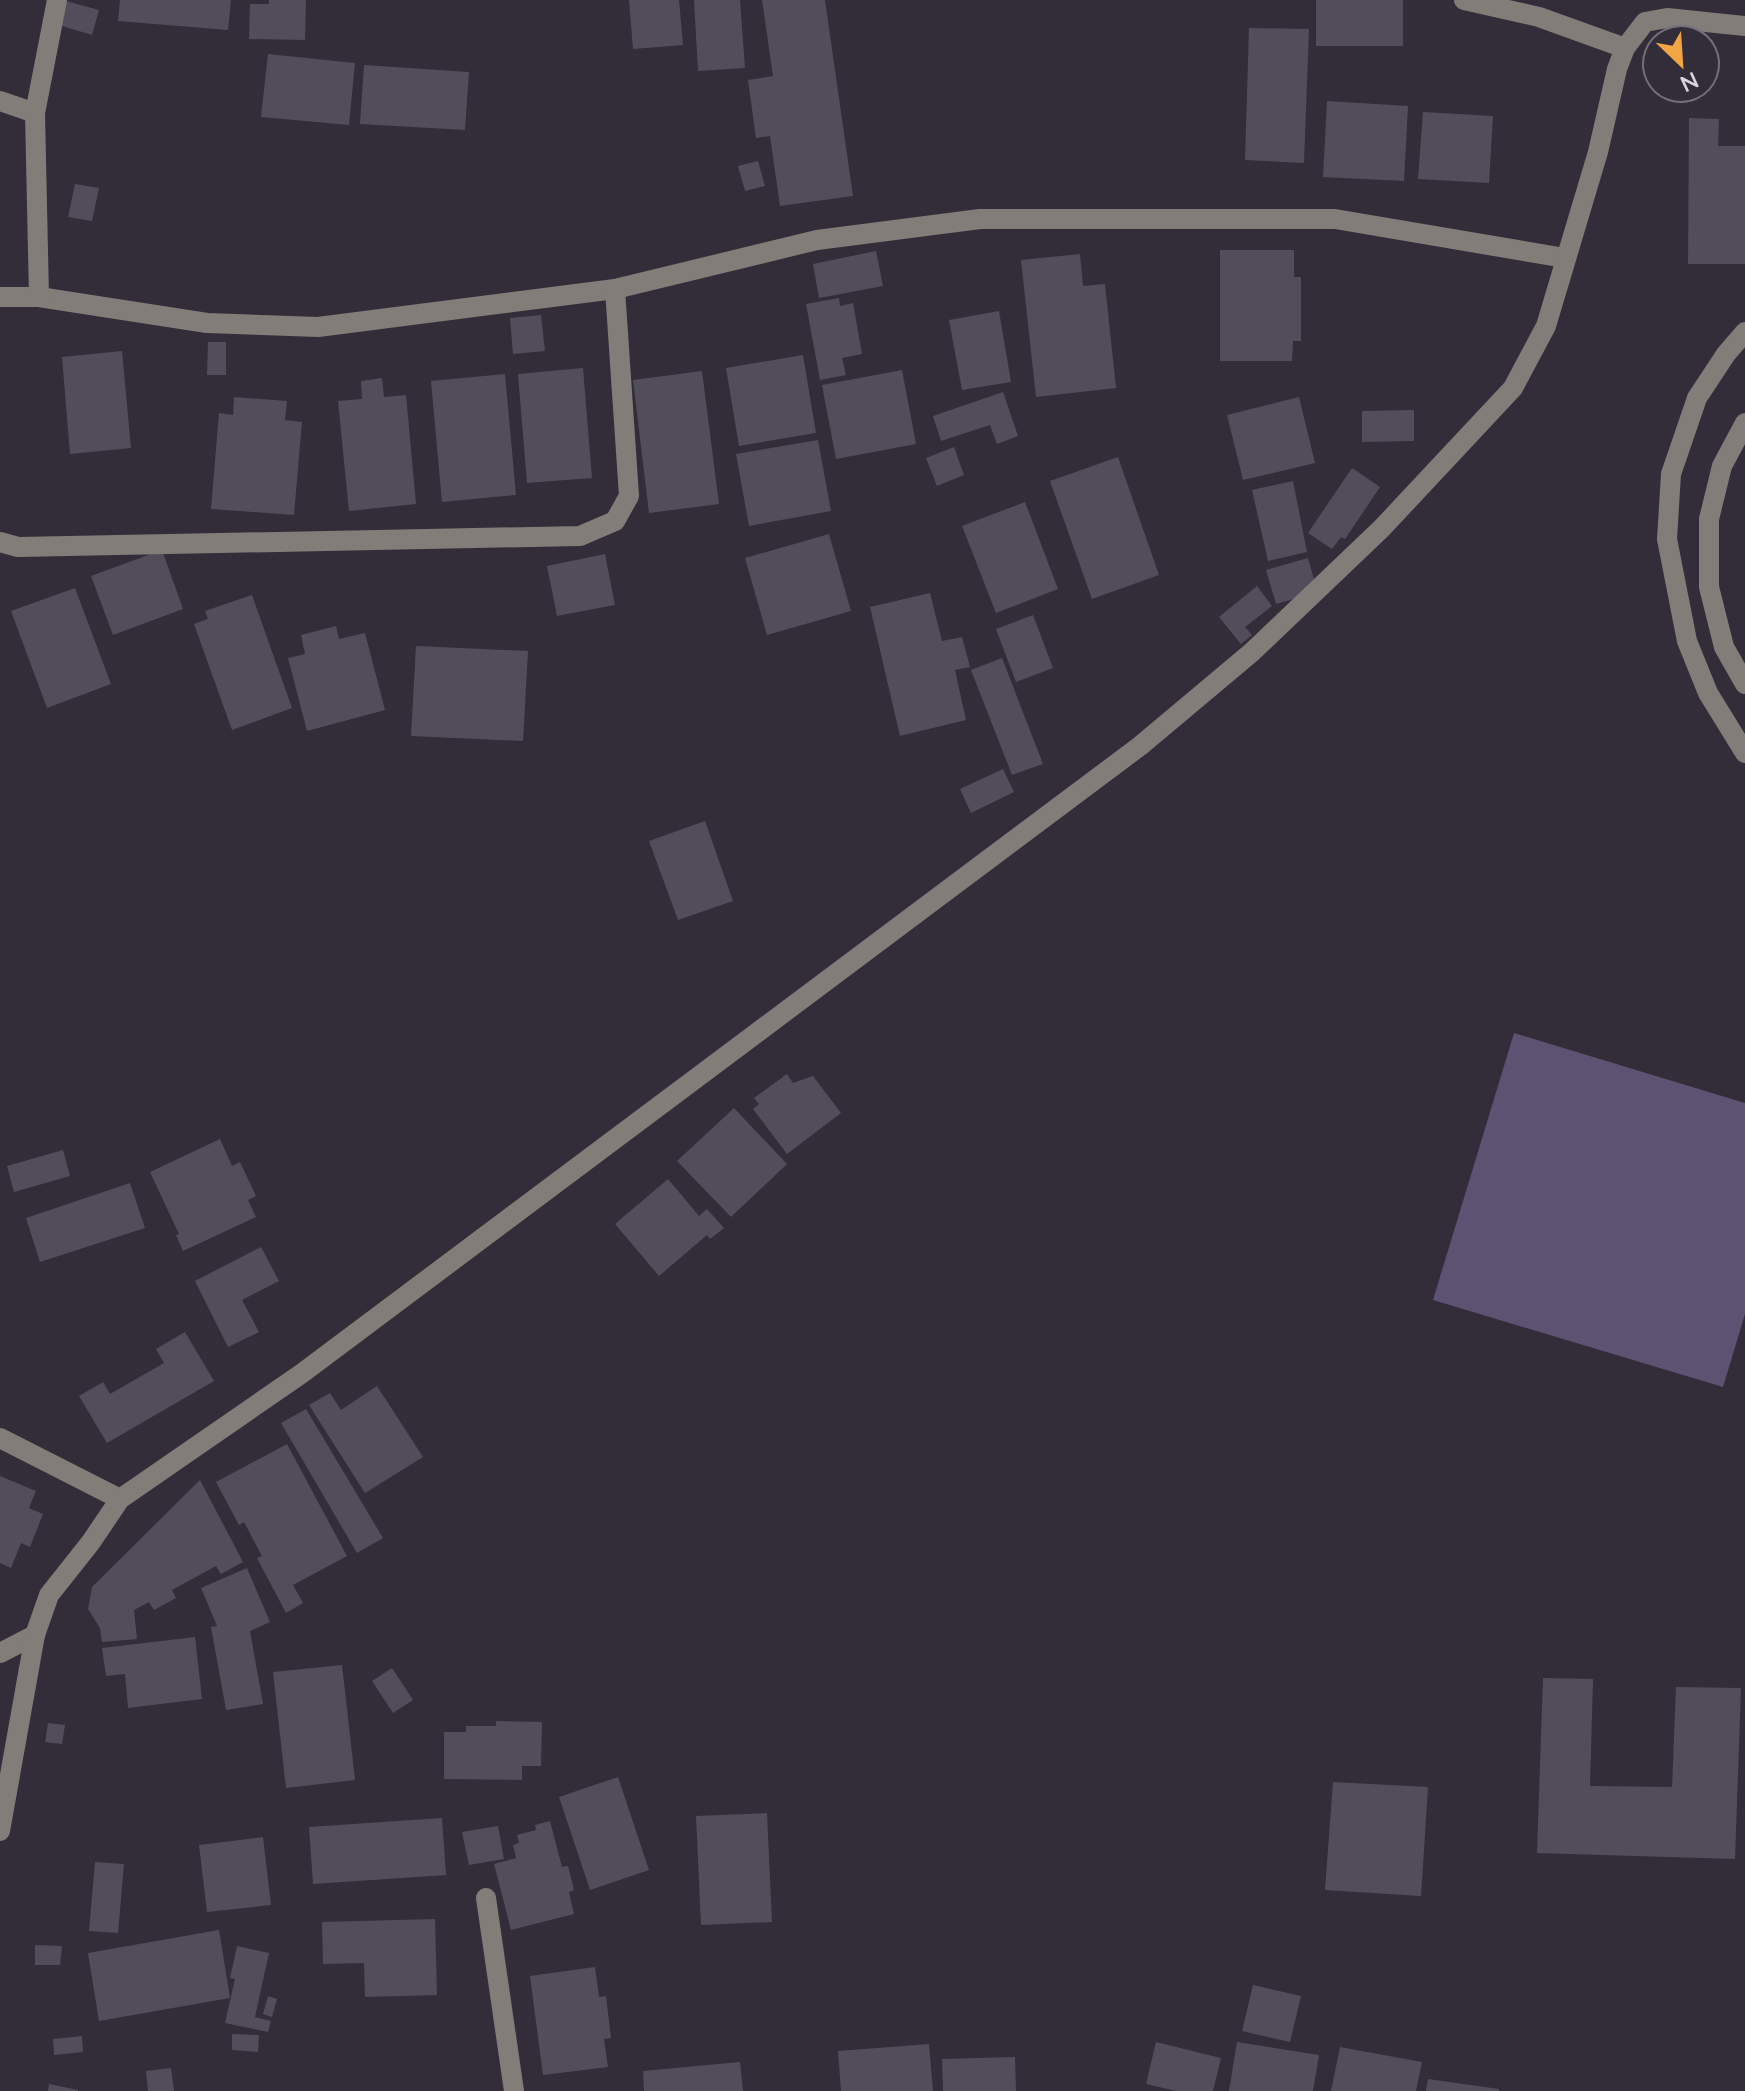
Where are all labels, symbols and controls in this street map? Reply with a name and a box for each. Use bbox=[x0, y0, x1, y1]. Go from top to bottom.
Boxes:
north arrow bbox=[1641, 24, 1721, 104]
text: N bbox=[1676, 67, 1703, 98]

